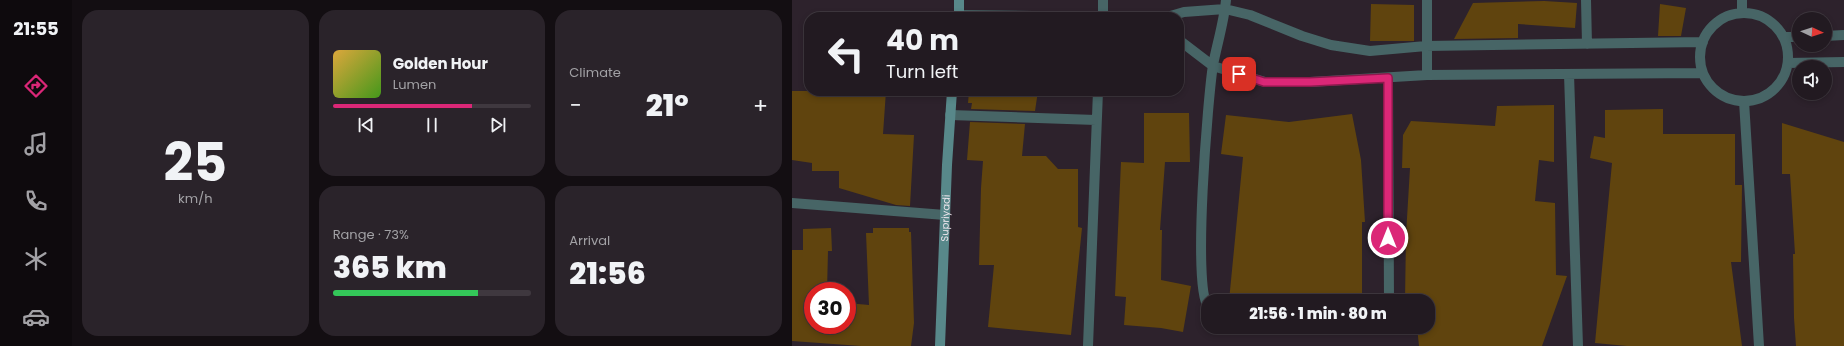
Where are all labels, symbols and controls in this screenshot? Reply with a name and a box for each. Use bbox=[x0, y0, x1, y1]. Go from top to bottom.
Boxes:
north arrow bbox=[1792, 12, 1832, 52]
map controls bbox=[1792, 12, 1832, 100]
text: 21:55 bbox=[13, 16, 59, 41]
text: 40 m bbox=[886, 21, 959, 60]
icon: left bbox=[820, 28, 872, 80]
text: Golden Hour bbox=[393, 53, 488, 74]
pin bbox=[1222, 57, 1256, 91]
text: Turn left bbox=[886, 59, 958, 84]
button: sound bbox=[1792, 60, 1832, 100]
text: Climate bbox=[569, 63, 621, 82]
icon: arrive bbox=[1228, 63, 1250, 85]
icon: directions bbox=[22, 72, 50, 100]
text: Lumen bbox=[393, 75, 436, 94]
text: 21° bbox=[646, 84, 689, 127]
text: − bbox=[569, 90, 581, 121]
text: + bbox=[753, 90, 768, 121]
icon: previous bbox=[355, 114, 377, 136]
icon: pause bbox=[421, 114, 443, 136]
icon: next bbox=[487, 114, 509, 136]
text: 25 bbox=[164, 126, 227, 199]
icon: music bbox=[22, 130, 50, 158]
icon: phone bbox=[22, 187, 50, 215]
text: km/h bbox=[178, 189, 213, 208]
street label: Supriyadi bbox=[937, 194, 953, 242]
position arrow bbox=[1367, 217, 1409, 259]
text: Range · 73% bbox=[333, 225, 409, 244]
text: Arrival bbox=[569, 231, 610, 250]
icon: climate bbox=[22, 245, 50, 273]
text: 365 km bbox=[333, 246, 447, 289]
text: 21:56 bbox=[569, 252, 646, 295]
speed limit sign: 30 bbox=[804, 282, 856, 334]
icon: car bbox=[22, 303, 50, 331]
text: 21:56 · 1 min · 80 m bbox=[1249, 303, 1387, 324]

